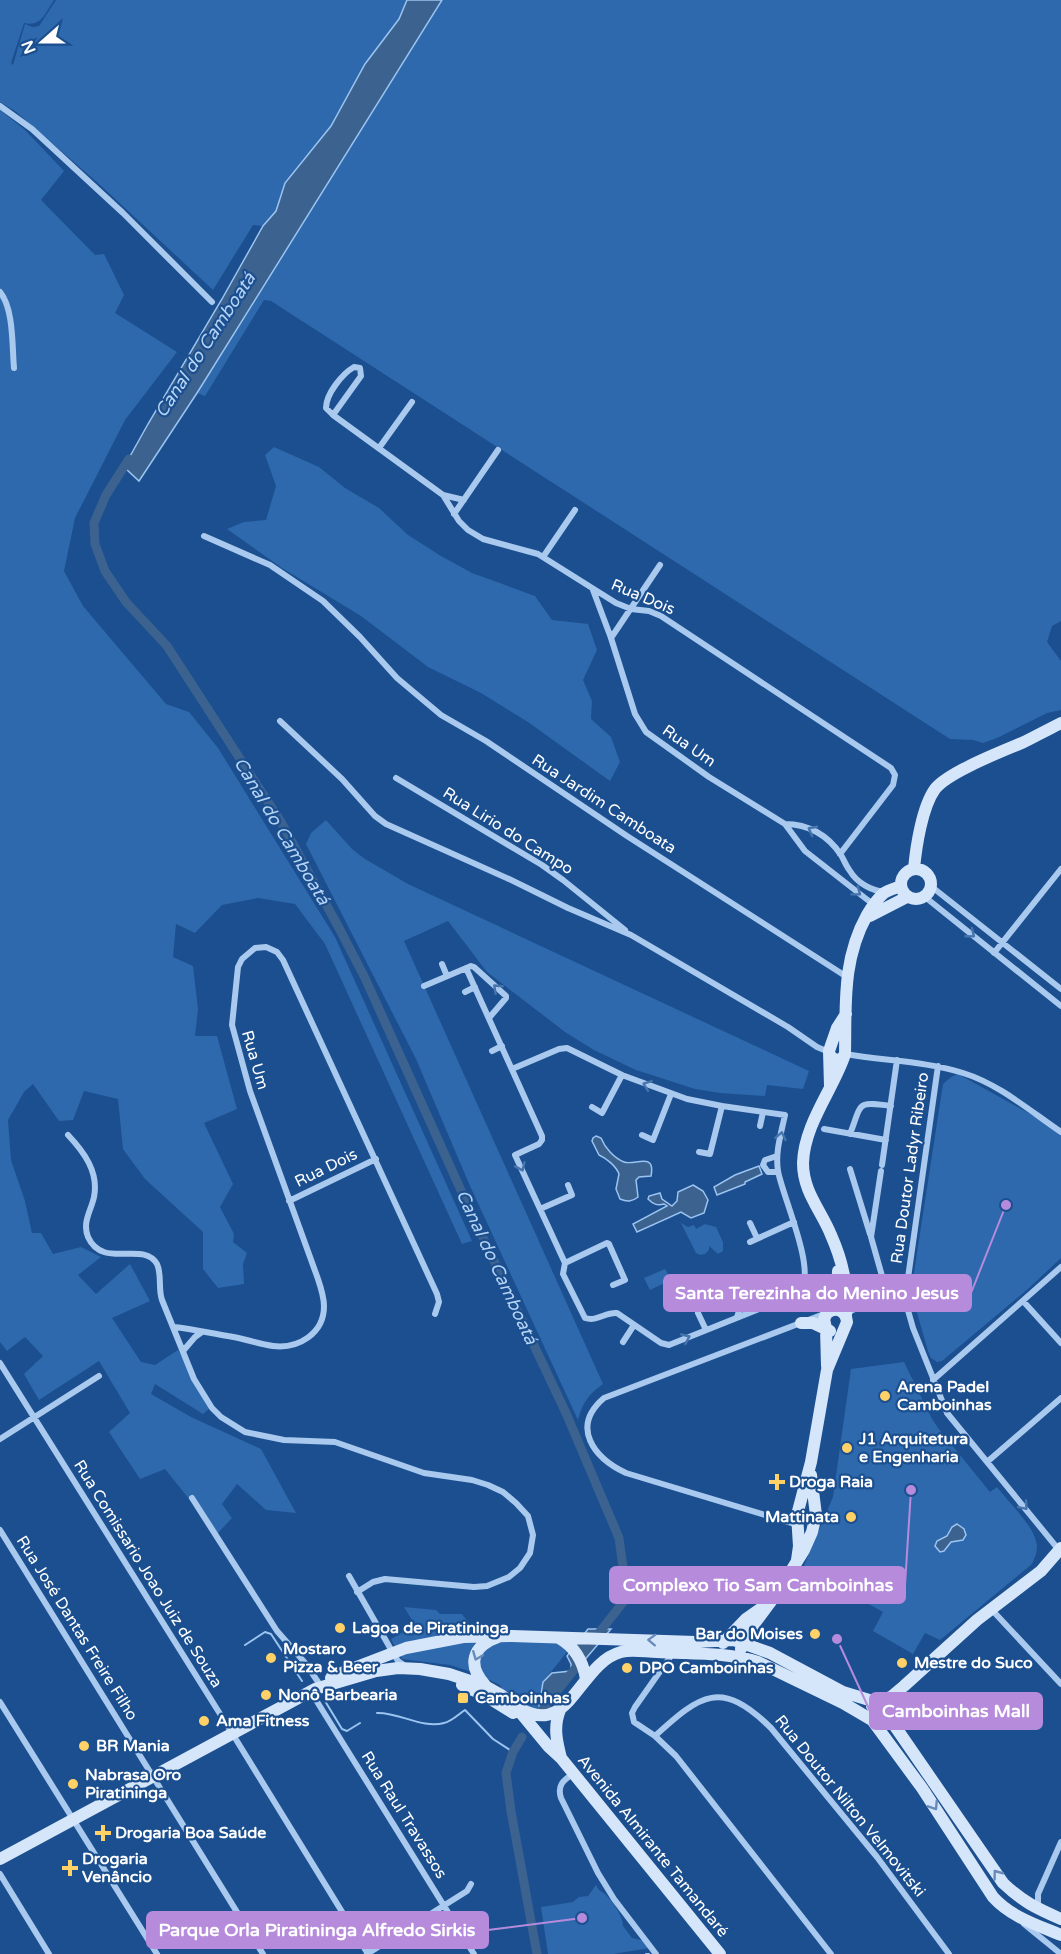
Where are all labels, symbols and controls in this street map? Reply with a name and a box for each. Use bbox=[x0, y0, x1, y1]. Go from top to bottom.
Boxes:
north arrow bbox=[12, 12, 72, 72]
text: N bbox=[17, 37, 41, 57]
water label: Canal do Camboatá bbox=[150, 268, 261, 422]
street label: Rua Dois bbox=[608, 575, 678, 619]
street label: Rua Um bbox=[658, 720, 720, 772]
street label: Rua Jardim Camboata bbox=[528, 750, 680, 858]
water label: Canal do Camboatá bbox=[229, 753, 335, 910]
street label: Rua Lirio do Campo bbox=[439, 783, 577, 879]
one-way arrow bbox=[807, 826, 818, 837]
one-way arrow bbox=[851, 885, 862, 896]
one-way arrow bbox=[964, 927, 975, 938]
one-way arrow bbox=[493, 984, 504, 995]
street label: Rua Um bbox=[237, 1028, 273, 1092]
street label: Rua Doutor Ladyr Ribeiro bbox=[887, 1071, 933, 1265]
one-way arrow bbox=[642, 1079, 652, 1092]
one-way arrow bbox=[773, 1131, 786, 1141]
street label: Rua Dois bbox=[291, 1144, 361, 1192]
one-way arrow bbox=[514, 1161, 526, 1172]
water label: Canal do Camboatá bbox=[451, 1186, 543, 1349]
callout: Santa Terezinha do Menino Jesus bbox=[664, 1275, 971, 1311]
text: Santa Terezinha do Menino Jesus bbox=[675, 1282, 959, 1304]
one-way arrow bbox=[680, 1333, 691, 1345]
place label: Arena Padel Camboinhas bbox=[897, 1377, 992, 1415]
marker: Arena Padel Camboinhas bbox=[878, 1389, 892, 1403]
place label: J1 Arquitetura e Engenharia bbox=[858, 1429, 968, 1467]
marker: J1 Arquitetura e Engenharia bbox=[840, 1441, 854, 1455]
street label: Rua Comissario Joao Juiz de Souza bbox=[69, 1456, 227, 1692]
place label: Droga Raia bbox=[789, 1472, 873, 1492]
marker: Droga Raia bbox=[770, 1475, 784, 1489]
one-way arrow bbox=[1016, 1499, 1027, 1510]
place label: Mattinata bbox=[765, 1507, 839, 1527]
marker: Mattinata bbox=[844, 1510, 858, 1524]
street label: Rua José Dantas Freire Filho bbox=[12, 1532, 142, 1724]
callout: Complexo Tio Sam Camboinhas bbox=[610, 1567, 905, 1603]
text: Complexo Tio Sam Camboinhas bbox=[623, 1574, 894, 1596]
place label: Lagoa de Piratininga bbox=[352, 1618, 509, 1638]
marker: Lagoa de Piratininga bbox=[333, 1621, 347, 1635]
place label: Bar do Moises bbox=[695, 1624, 803, 1644]
marker: Bar do Moises bbox=[808, 1627, 822, 1641]
one-way arrow bbox=[648, 1633, 657, 1646]
place label: Mostaro Pizza & Beer bbox=[283, 1639, 379, 1677]
one-way arrow bbox=[472, 1650, 485, 1661]
marker: Mostaro Pizza & Beer bbox=[264, 1651, 278, 1665]
place label: Mestre do Suco bbox=[914, 1653, 1033, 1673]
marker: Mestre do Suco bbox=[895, 1656, 909, 1670]
place label: DPO Camboinhas bbox=[639, 1658, 774, 1678]
marker: DPO Camboinhas bbox=[620, 1661, 634, 1675]
place label: Nonô Barbearia bbox=[278, 1685, 397, 1705]
marker: Nonô Barbearia bbox=[259, 1688, 273, 1702]
place label: Camboinhas bbox=[475, 1688, 570, 1708]
marker: Camboinhas bbox=[456, 1691, 470, 1705]
callout: Camboinhas Mall bbox=[870, 1693, 1042, 1729]
text: Camboinhas Mall bbox=[882, 1700, 1030, 1722]
place label: Ama Fitness bbox=[216, 1711, 310, 1731]
street label: Rua Doutor Nilton Velmovitski bbox=[770, 1711, 930, 1901]
marker: Ama Fitness bbox=[197, 1714, 211, 1728]
place label: BR Mania bbox=[96, 1736, 170, 1756]
marker: BR Mania bbox=[77, 1739, 91, 1753]
street label: Rua Raul Travassos bbox=[357, 1748, 451, 1882]
street label: Avenida Almirante Tamandaré bbox=[573, 1751, 733, 1941]
place label: Nabrasa Oro Piratininga bbox=[85, 1765, 182, 1803]
marker: Nabrasa Oro Piratininga bbox=[66, 1777, 80, 1791]
one-way arrow bbox=[926, 1800, 937, 1811]
place label: Drogaria Boa Saúde bbox=[115, 1823, 266, 1843]
marker: Drogaria Boa Saúde bbox=[96, 1826, 110, 1840]
place label: Drogaria Venâncio bbox=[82, 1849, 152, 1887]
marker: Drogaria Venâncio bbox=[63, 1861, 77, 1875]
one-way arrow bbox=[993, 1870, 1004, 1881]
callout: Parque Orla Piratininga Alfredo Sirkis bbox=[147, 1912, 488, 1948]
text: Parque Orla Piratininga Alfredo Sirkis bbox=[158, 1919, 476, 1941]

